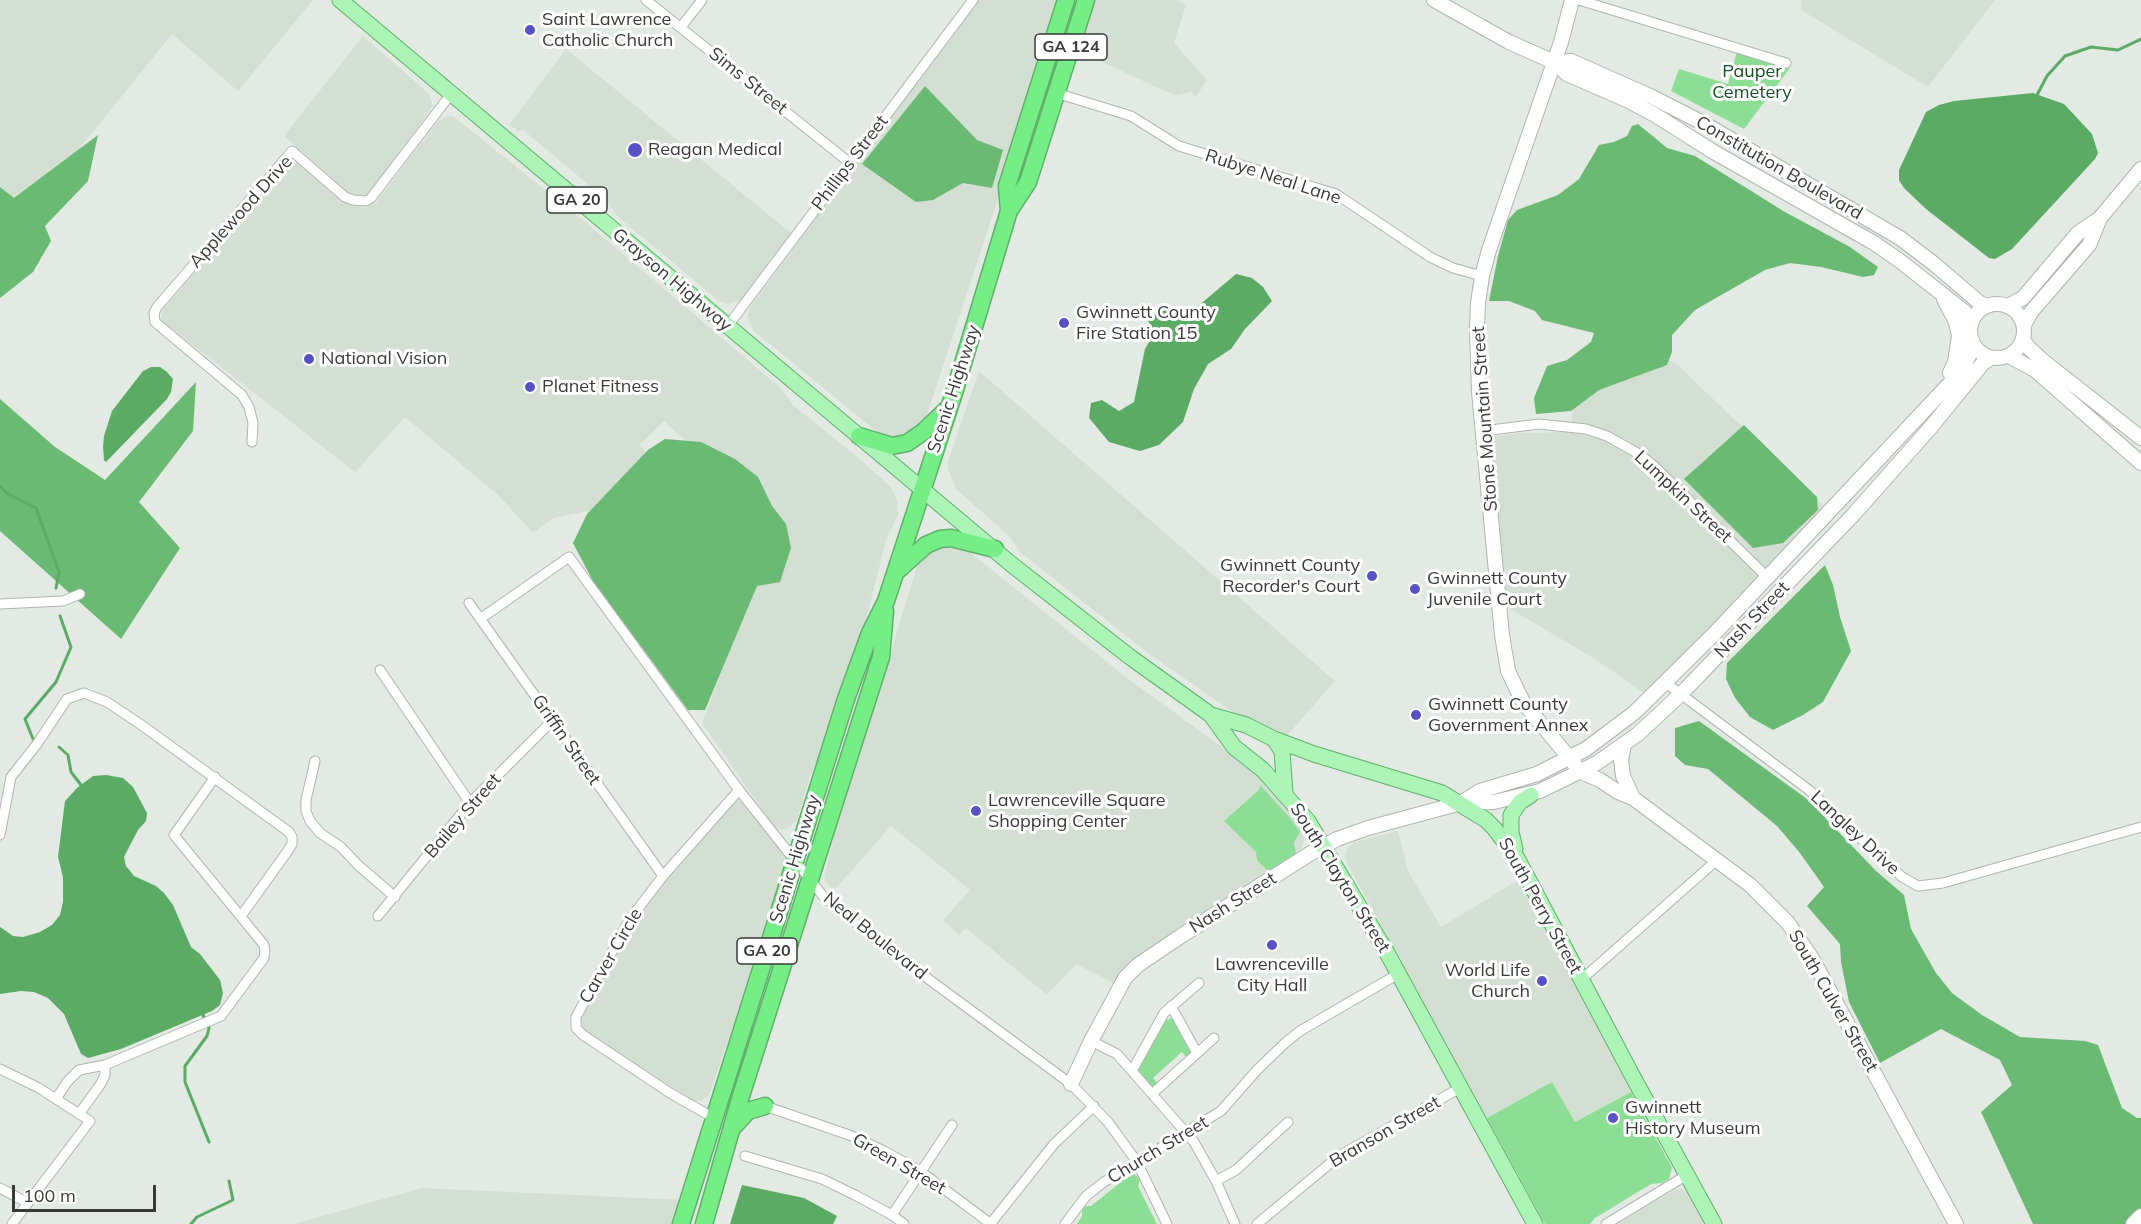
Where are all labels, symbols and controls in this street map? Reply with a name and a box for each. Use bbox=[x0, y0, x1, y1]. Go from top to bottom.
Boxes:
place label: Saint Lawrence Catholic Church bbox=[542, 9, 673, 52]
marker: Saint Lawrence Catholic Church bbox=[523, 23, 537, 37]
road number: GA 124 bbox=[1035, 34, 1107, 60]
street label: Sims Street bbox=[704, 43, 792, 119]
park label: Pauper Cemetery bbox=[1712, 61, 1792, 104]
street label: Phillips Street bbox=[807, 111, 893, 215]
street label: Constitution Boulevard bbox=[1692, 111, 1866, 225]
place label: Reagan Medical bbox=[648, 139, 782, 161]
marker: Reagan Medical bbox=[626, 141, 644, 159]
street label: Rubye Neal Lane bbox=[1202, 145, 1344, 209]
street label: Applewood Drive bbox=[185, 151, 297, 273]
road number: GA 20 bbox=[547, 187, 607, 213]
street label: Grayson Highway bbox=[608, 224, 736, 336]
place label: Gwinnett County Fire Station 15 bbox=[1076, 302, 1216, 344]
marker: Gwinnett County Fire Station 15 bbox=[1057, 316, 1071, 330]
street label: Scenic Highway bbox=[923, 322, 985, 456]
street label: Stone Mountain Street bbox=[1468, 326, 1502, 512]
place label: National Vision bbox=[321, 348, 447, 370]
marker: National Vision bbox=[302, 352, 316, 366]
place label: Planet Fitness bbox=[542, 376, 659, 398]
marker: Planet Fitness bbox=[523, 380, 537, 394]
street label: Lumpkin Street bbox=[1630, 446, 1736, 548]
place label: Gwinnett County Recorder's Court bbox=[1220, 555, 1360, 598]
place label: Gwinnett County Juvenile Court bbox=[1427, 568, 1567, 610]
marker: Gwinnett County Recorder's Court bbox=[1365, 569, 1379, 583]
street label: Nash Street bbox=[1710, 577, 1794, 663]
marker: Gwinnett County Juvenile Court bbox=[1408, 582, 1422, 596]
street label: Griffin Street bbox=[527, 691, 605, 789]
place label: Gwinnett County Government Annex bbox=[1428, 694, 1588, 736]
marker: Gwinnett County Government Annex bbox=[1409, 708, 1423, 722]
street label: Bailey Street bbox=[420, 769, 506, 863]
street label: Langley Drive bbox=[1806, 786, 1904, 880]
place label: Lawrenceville Square Shopping Center bbox=[988, 790, 1166, 832]
street label: Scenic Highway bbox=[765, 792, 825, 926]
street label: South Clayton Street bbox=[1285, 799, 1395, 957]
marker: Lawrenceville Square Shopping Center bbox=[969, 804, 983, 818]
street label: South Perry Street bbox=[1494, 834, 1586, 978]
street label: Nash Street bbox=[1186, 868, 1280, 938]
street label: Neal Boulevard bbox=[819, 888, 931, 984]
street label: Carver Circle bbox=[575, 905, 647, 1007]
street label: South Culver Street bbox=[1784, 926, 1882, 1076]
road number: GA 20 bbox=[737, 938, 797, 964]
marker: Lawrenceville City Hall bbox=[1265, 938, 1279, 952]
place label: Lawrenceville City Hall bbox=[1215, 954, 1329, 996]
place label: World Life Church bbox=[1445, 960, 1530, 1002]
marker: World Life Church bbox=[1535, 974, 1549, 988]
street label: Branson Street bbox=[1326, 1092, 1444, 1172]
place label: Gwinnett History Museum bbox=[1625, 1097, 1760, 1140]
street label: Church Street bbox=[1104, 1111, 1212, 1189]
marker: Gwinnett History Museum bbox=[1606, 1111, 1620, 1125]
street label: Green Street bbox=[848, 1129, 950, 1199]
scale bar bbox=[15, 1173, 159, 1211]
text: 100 m bbox=[23, 1184, 76, 1207]

